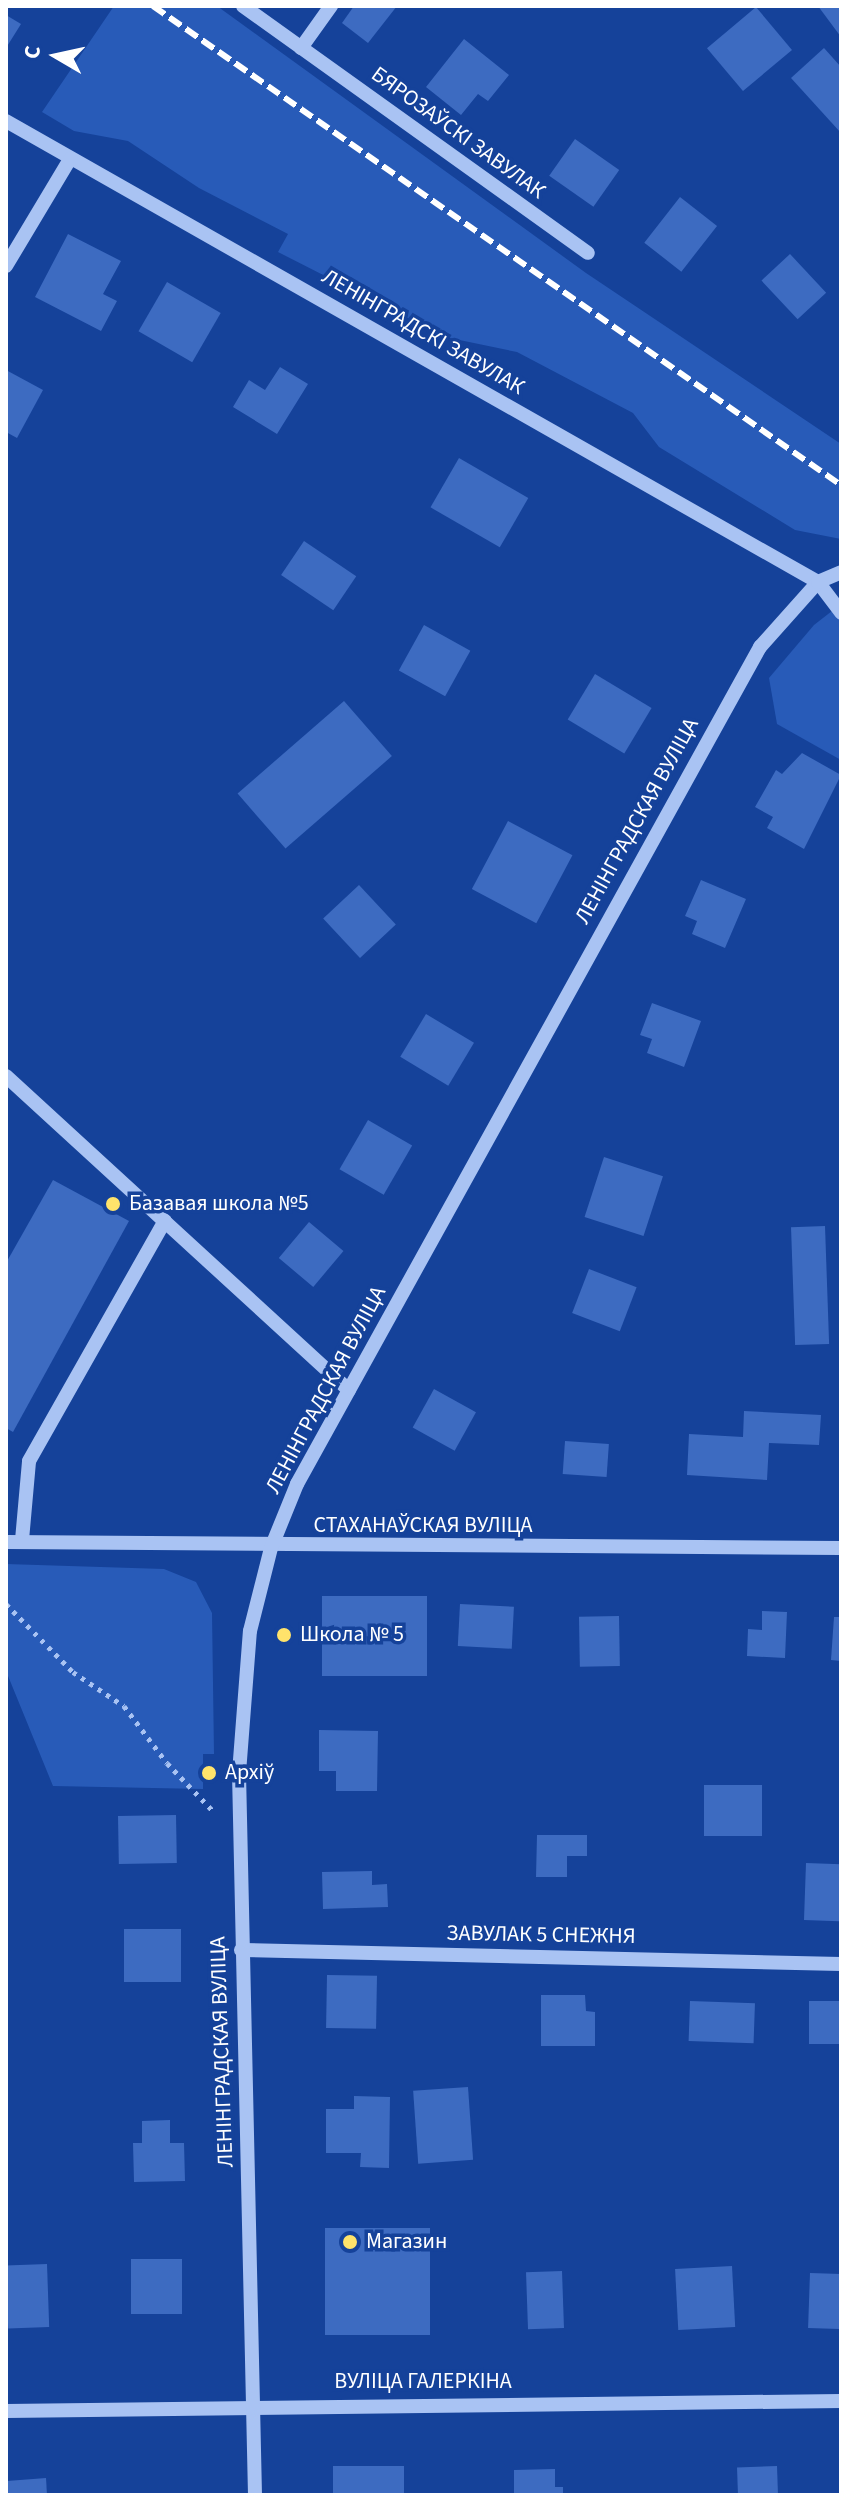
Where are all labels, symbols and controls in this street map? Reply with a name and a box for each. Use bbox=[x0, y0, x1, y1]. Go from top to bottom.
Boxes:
north arrow bbox=[16, 16, 96, 96]
text: С bbox=[15, 43, 49, 61]
street label: БЯРОЗАЎСКІ ЗАВУЛАК bbox=[366, 61, 550, 205]
street label: ЛЕНІНГРАДСКІ ЗАВУЛАК bbox=[317, 263, 529, 401]
street label: ЛЕНІНГРАДСКАЯ ВУЛІЦА bbox=[569, 713, 705, 929]
place label: Базавая школа №5 bbox=[129, 1191, 309, 1217]
marker: Базавая школа №5 bbox=[104, 1195, 122, 1213]
street label: ЛЕНІНГРАДСКАЯ ВУЛІЦА bbox=[260, 1282, 392, 1498]
street label: СТАХАНАЎСКАЯ ВУЛІЦА bbox=[313, 1513, 533, 1539]
place label: Школа № 5 bbox=[300, 1622, 404, 1648]
marker: Школа № 5 bbox=[275, 1626, 293, 1644]
place label: Архіў bbox=[225, 1760, 274, 1786]
marker: Архіў bbox=[200, 1764, 218, 1782]
street label: ЗАВУЛАК 5 СНЕЖНЯ bbox=[446, 1920, 636, 1950]
street label: ЛЕНІНГРАДСКАЯ ВУЛІЦА bbox=[205, 1936, 239, 2168]
place label: Магазин bbox=[366, 2229, 447, 2255]
marker: Магазин bbox=[341, 2233, 359, 2251]
street label: ВУЛІЦА ГАЛЕРКІНА bbox=[334, 2369, 512, 2395]

